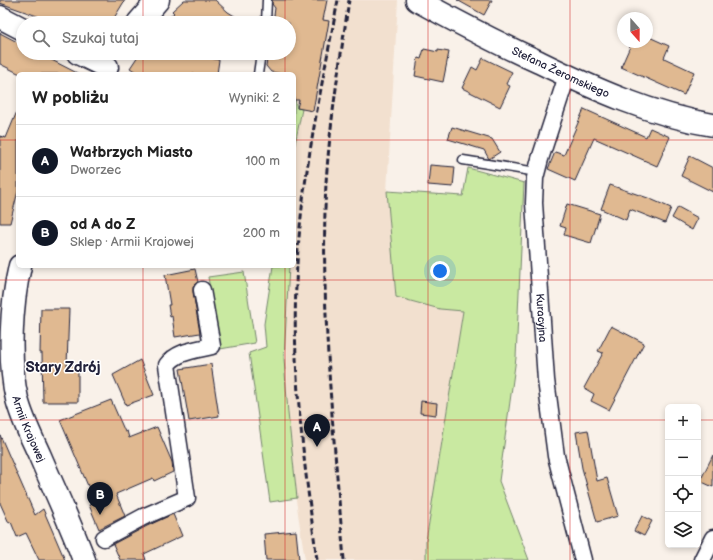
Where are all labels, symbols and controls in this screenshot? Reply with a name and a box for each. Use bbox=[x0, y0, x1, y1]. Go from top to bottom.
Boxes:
north arrow bbox=[617, 12, 653, 48]
search box bbox=[16, 16, 296, 60]
icon: search bbox=[30, 27, 52, 49]
text: Szukaj tutaj bbox=[62, 29, 139, 48]
street label: Stefana Żeromskiego bbox=[510, 44, 611, 101]
text: W pobliżu bbox=[32, 88, 109, 108]
text: Wyniki: 2 bbox=[229, 90, 280, 106]
text: Wałbrzych Miasto bbox=[70, 143, 193, 162]
text: A bbox=[41, 153, 49, 169]
text: 100 m bbox=[245, 153, 280, 169]
text: Dworzec bbox=[70, 162, 121, 178]
text: od A do Z bbox=[70, 215, 135, 234]
text: B bbox=[40, 225, 50, 241]
text: 200 m bbox=[243, 225, 280, 241]
text: Sklep · Armii Krajowej bbox=[70, 234, 194, 250]
your location bbox=[430, 261, 450, 281]
street label: Kuracyjna bbox=[533, 293, 549, 343]
district label: Stary Zdrój bbox=[26, 358, 100, 377]
street label: Armii Krajowej bbox=[9, 394, 48, 464]
map controls bbox=[665, 404, 701, 548]
button: + bbox=[665, 404, 701, 440]
pin: A bbox=[304, 414, 330, 447]
button: − bbox=[665, 440, 701, 476]
button: locate bbox=[665, 476, 701, 512]
pin: B bbox=[87, 482, 113, 515]
button: layers bbox=[665, 512, 701, 548]

